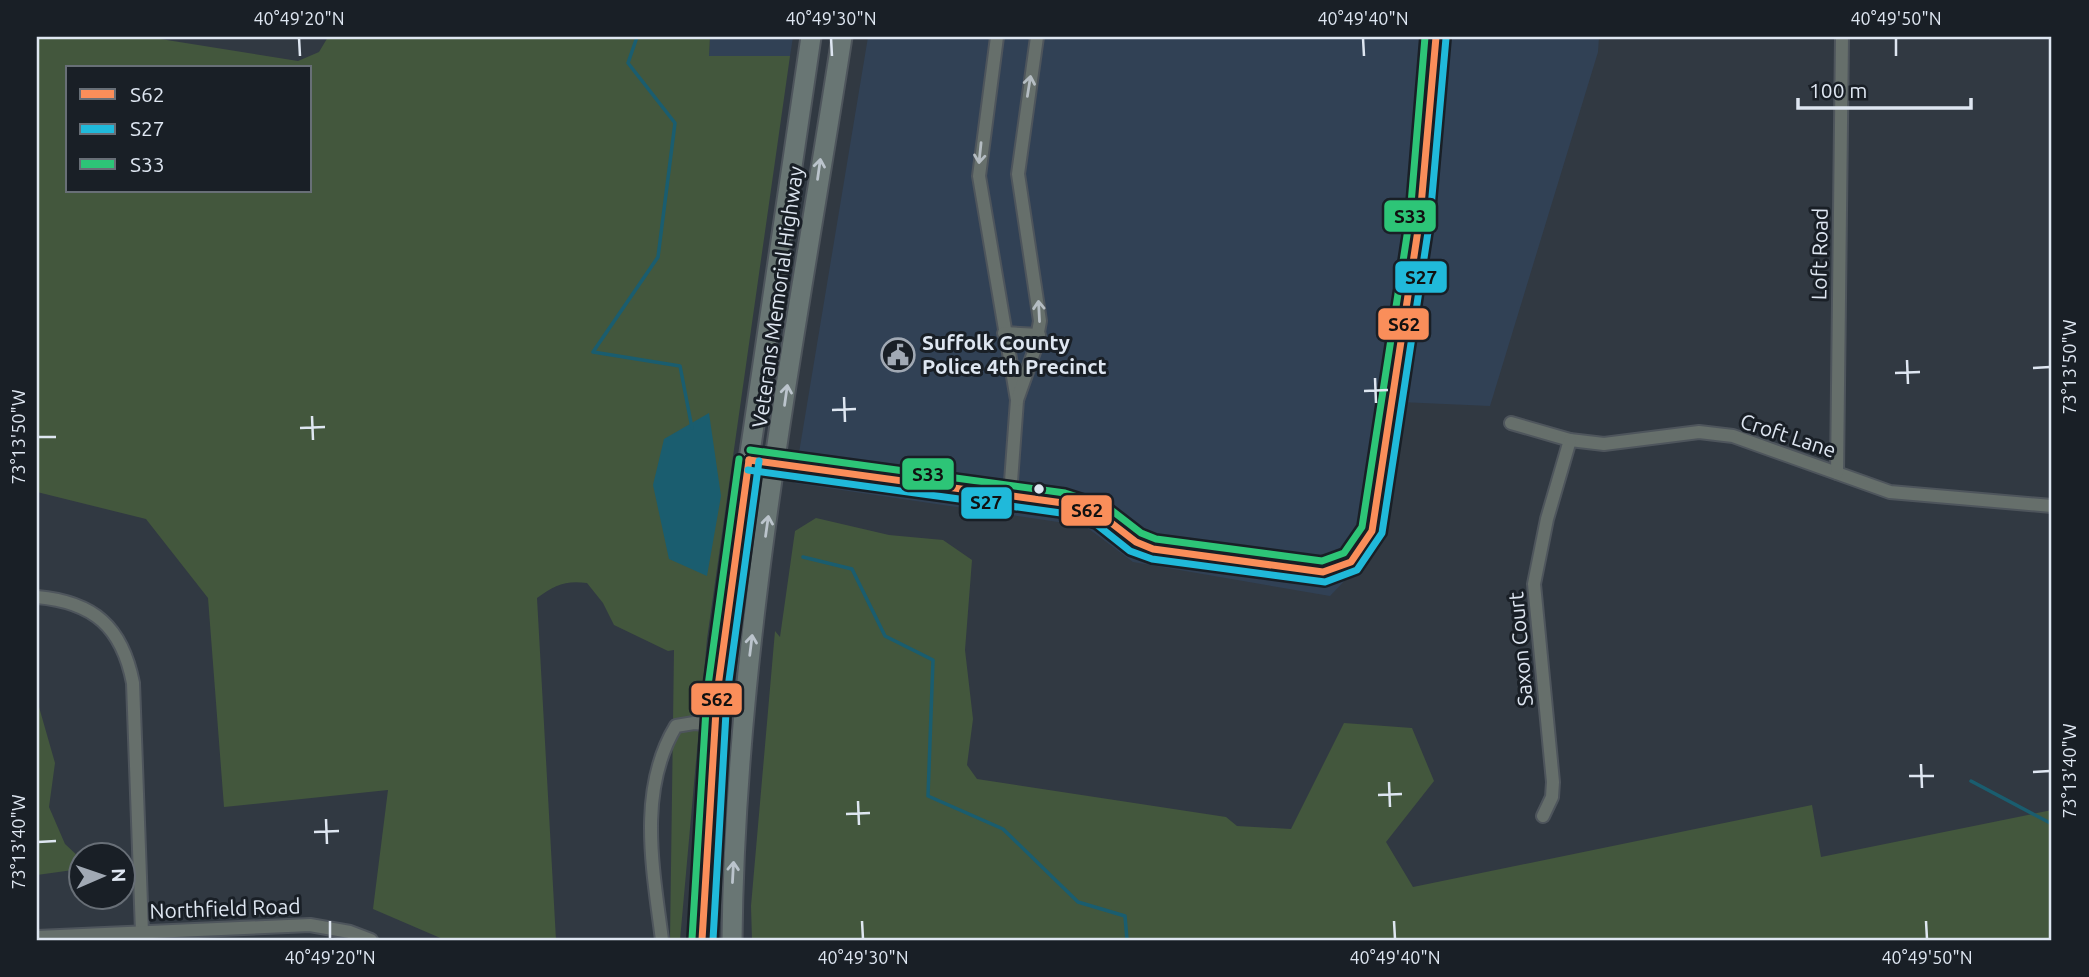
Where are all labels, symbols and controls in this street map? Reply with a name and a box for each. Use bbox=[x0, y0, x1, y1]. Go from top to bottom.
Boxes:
text: 40°49'20"N bbox=[253, 8, 345, 28]
text: 40°49'30"N bbox=[785, 8, 877, 28]
text: 40°49'40"N bbox=[1317, 8, 1409, 28]
text: 40°49'50"N bbox=[1850, 8, 1942, 28]
legend bbox=[66, 66, 312, 192]
scale bar bbox=[1798, 66, 1972, 110]
one-way arrow bbox=[1023, 75, 1036, 98]
text: 100 m bbox=[1809, 78, 1867, 102]
text: S62 bbox=[130, 82, 165, 106]
text: S27 bbox=[130, 116, 165, 140]
one-way arrow bbox=[973, 141, 986, 164]
text: S33 bbox=[130, 152, 165, 176]
one-way arrow bbox=[813, 159, 826, 181]
street label: Veterans Memorial Highway bbox=[747, 164, 807, 429]
line badge: S33 bbox=[1383, 199, 1437, 233]
text: S33 bbox=[1394, 205, 1426, 227]
street label: Loft Road bbox=[1806, 208, 1832, 300]
line badge: S27 bbox=[1394, 260, 1448, 294]
text: S27 bbox=[1405, 266, 1437, 288]
one-way arrow bbox=[1033, 300, 1046, 323]
line badge: S62 bbox=[1377, 307, 1430, 341]
text: S62 bbox=[1388, 313, 1420, 335]
text: 73°13'50"W bbox=[2059, 319, 2079, 415]
place label: Suffolk County Police 4th Precinct bbox=[922, 330, 1107, 378]
public building icon: Suffolk County Police 4th Precinct bbox=[879, 336, 917, 374]
one-way arrow bbox=[780, 384, 793, 406]
text: 73°13'50"W bbox=[8, 389, 28, 485]
street label: Croft Lane bbox=[1737, 408, 1839, 462]
line badge: S33 bbox=[901, 457, 955, 491]
text: S33 bbox=[912, 463, 944, 485]
unlabelled marker bbox=[1032, 482, 1046, 496]
line badge: S27 bbox=[960, 486, 1013, 520]
text: S27 bbox=[970, 491, 1002, 513]
line badge: S62 bbox=[1060, 494, 1113, 527]
text: S62 bbox=[1071, 499, 1103, 521]
one-way arrow bbox=[761, 515, 774, 538]
street label: Saxon Court bbox=[1503, 591, 1537, 707]
one-way arrow bbox=[744, 634, 757, 657]
line badge: S62 bbox=[690, 682, 743, 716]
text: S62 bbox=[701, 688, 733, 710]
text: 73°13'40"W bbox=[2059, 723, 2079, 819]
text: 73°13'40"W bbox=[8, 794, 28, 890]
north arrow bbox=[66, 841, 136, 911]
one-way arrow bbox=[727, 861, 740, 884]
text: N bbox=[108, 868, 130, 883]
street label: Northfield Road bbox=[149, 893, 301, 923]
text: 40°49'20"N bbox=[284, 947, 376, 967]
text: 40°49'30"N bbox=[817, 947, 909, 967]
text: 40°49'40"N bbox=[1349, 947, 1441, 967]
text: 40°49'50"N bbox=[1881, 947, 1973, 967]

